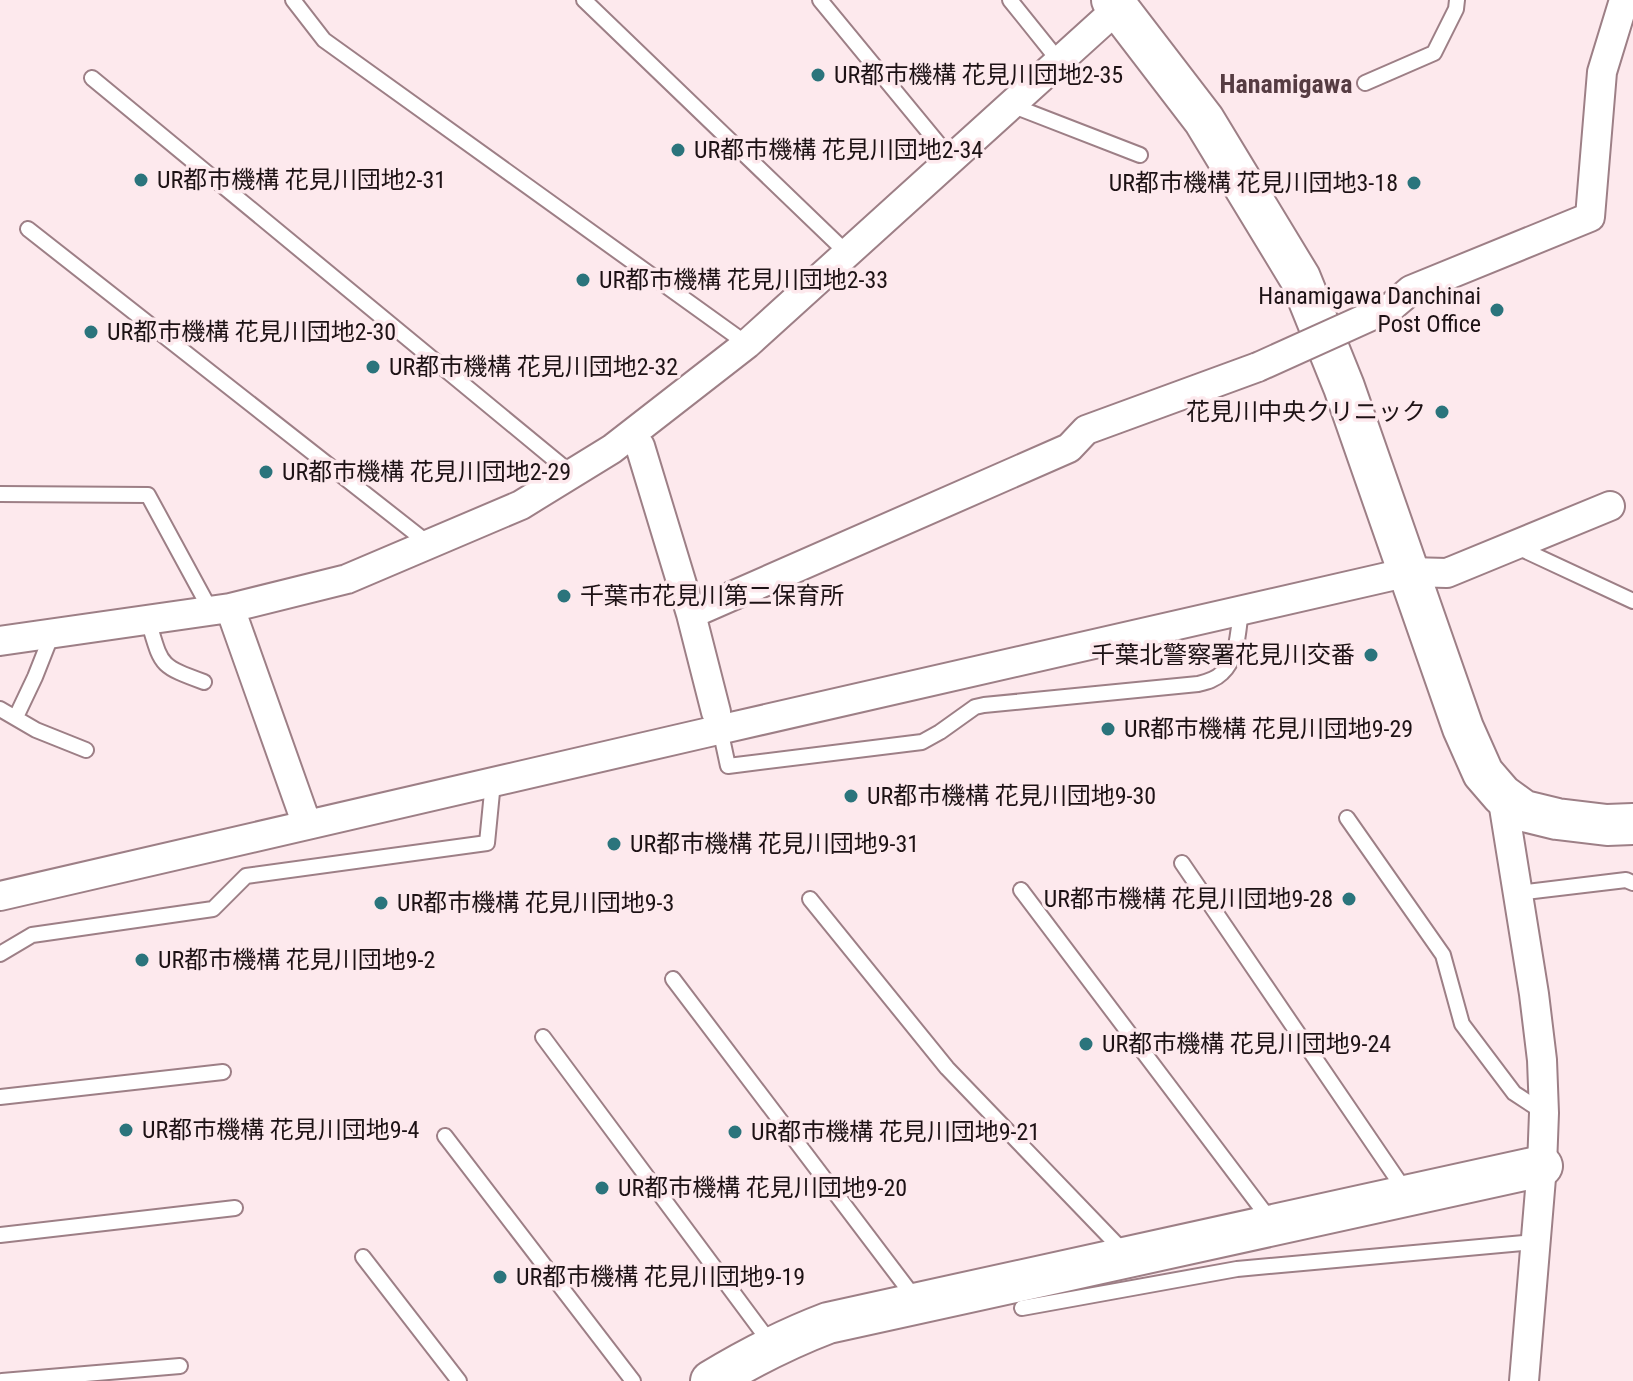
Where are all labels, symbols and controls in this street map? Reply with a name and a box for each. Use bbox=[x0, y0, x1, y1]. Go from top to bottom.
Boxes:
place label: UR都市機構 花見川団地2-35 bbox=[834, 61, 1123, 89]
marker: UR都市機構 花見川団地2-35 bbox=[809, 66, 827, 84]
district label: Hanamigawa bbox=[1219, 69, 1353, 99]
place label: UR都市機構 花見川団地2-34 bbox=[694, 136, 983, 164]
marker: UR都市機構 花見川団地2-34 bbox=[669, 141, 687, 159]
place label: UR都市機構 花見川団地2-31 bbox=[157, 166, 446, 194]
place label: UR都市機構 花見川団地3-18 bbox=[1109, 169, 1398, 197]
marker: UR都市機構 花見川団地2-31 bbox=[132, 171, 150, 189]
marker: UR都市機構 花見川団地3-18 bbox=[1405, 174, 1423, 192]
place label: UR都市機構 花見川団地2-33 bbox=[599, 266, 888, 294]
marker: UR都市機構 花見川団地2-33 bbox=[574, 271, 592, 289]
place label: Hanamigawa Danchinai Post Office bbox=[1258, 282, 1481, 338]
marker: Hanamigawa Danchinai Post Office bbox=[1488, 301, 1506, 319]
place label: UR都市機構 花見川団地2-30 bbox=[107, 318, 396, 346]
marker: UR都市機構 花見川団地2-30 bbox=[82, 323, 100, 341]
place label: UR都市機構 花見川団地2-32 bbox=[389, 353, 678, 381]
marker: UR都市機構 花見川団地2-32 bbox=[364, 358, 382, 376]
place label: 花見川中央クリニック bbox=[1186, 398, 1426, 426]
marker: 花見川中央クリニック bbox=[1433, 403, 1451, 421]
place label: UR都市機構 花見川団地2-29 bbox=[282, 458, 571, 486]
marker: UR都市機構 花見川団地2-29 bbox=[257, 463, 275, 481]
place label: 千葉市花見川第二保育所 bbox=[580, 582, 844, 610]
marker: 千葉市花見川第二保育所 bbox=[555, 587, 573, 605]
place label: 千葉北警察署花見川交番 bbox=[1091, 641, 1355, 669]
marker: 千葉北警察署花見川交番 bbox=[1362, 646, 1380, 664]
place label: UR都市機構 花見川団地9-29 bbox=[1124, 715, 1413, 743]
marker: UR都市機構 花見川団地9-29 bbox=[1099, 720, 1117, 738]
place label: UR都市機構 花見川団地9-30 bbox=[867, 782, 1156, 810]
marker: UR都市機構 花見川団地9-30 bbox=[842, 787, 860, 805]
place label: UR都市機構 花見川団地9-31 bbox=[630, 830, 919, 858]
marker: UR都市機構 花見川団地9-31 bbox=[605, 835, 623, 853]
place label: UR都市機構 花見川団地9-28 bbox=[1044, 885, 1333, 913]
place label: UR都市機構 花見川団地9-3 bbox=[397, 889, 674, 917]
marker: UR都市機構 花見川団地9-28 bbox=[1340, 890, 1358, 908]
marker: UR都市機構 花見川団地9-3 bbox=[372, 894, 390, 912]
place label: UR都市機構 花見川団地9-2 bbox=[158, 946, 435, 974]
marker: UR都市機構 花見川団地9-2 bbox=[133, 951, 151, 969]
place label: UR都市機構 花見川団地9-24 bbox=[1102, 1030, 1391, 1058]
marker: UR都市機構 花見川団地9-24 bbox=[1077, 1035, 1095, 1053]
place label: UR都市機構 花見川団地9-4 bbox=[142, 1116, 420, 1144]
place label: UR都市機構 花見川団地9-21 bbox=[751, 1118, 1040, 1146]
marker: UR都市機構 花見川団地9-4 bbox=[117, 1121, 135, 1139]
marker: UR都市機構 花見川団地9-21 bbox=[726, 1123, 744, 1141]
place label: UR都市機構 花見川団地9-20 bbox=[618, 1174, 907, 1202]
marker: UR都市機構 花見川団地9-20 bbox=[593, 1179, 611, 1197]
place label: UR都市機構 花見川団地9-19 bbox=[516, 1263, 805, 1291]
marker: UR都市機構 花見川団地9-19 bbox=[491, 1268, 509, 1286]

